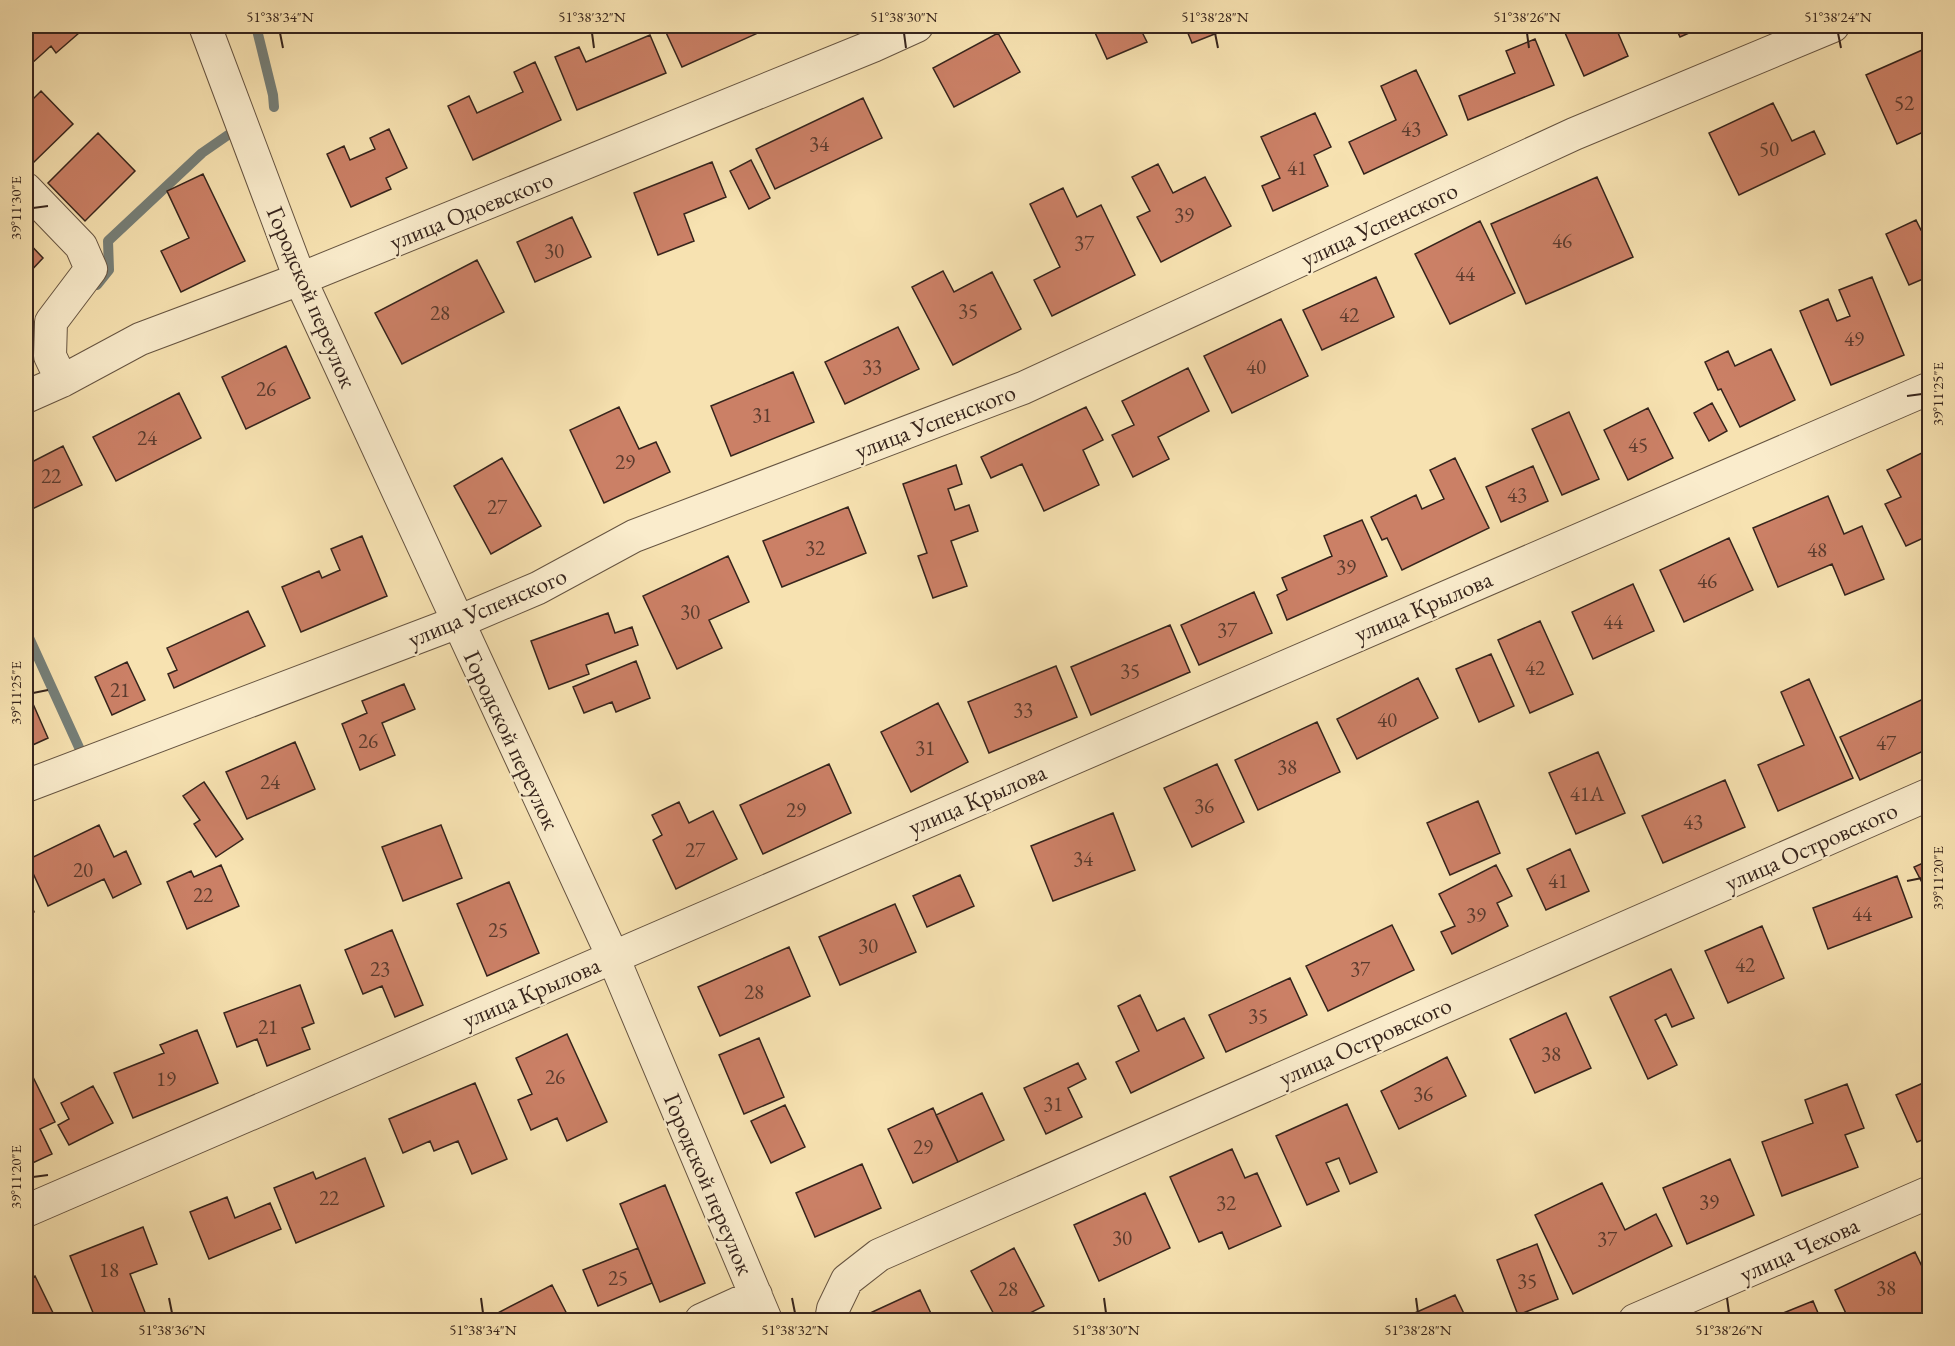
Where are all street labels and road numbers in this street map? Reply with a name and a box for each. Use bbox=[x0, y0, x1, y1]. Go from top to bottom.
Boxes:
street label: улица Одоевского bbox=[385, 163, 557, 257]
street label: улица Успенского bbox=[1296, 174, 1463, 274]
street label: Городской переулок bbox=[260, 201, 364, 393]
street label: улица Успенского bbox=[850, 376, 1020, 466]
street label: улица Успенского bbox=[403, 560, 571, 654]
street label: улица Крылова bbox=[1349, 563, 1497, 649]
street label: Городской переулок bbox=[457, 645, 567, 835]
street label: улица Крылова bbox=[903, 756, 1051, 842]
street label: улица Островского bbox=[1720, 794, 1902, 898]
street label: улица Крылова bbox=[457, 949, 605, 1035]
street label: улица Островского bbox=[1274, 989, 1456, 1093]
street label: Городской переулок bbox=[657, 1088, 761, 1280]
street label: улица Чехова bbox=[1734, 1209, 1864, 1289]

